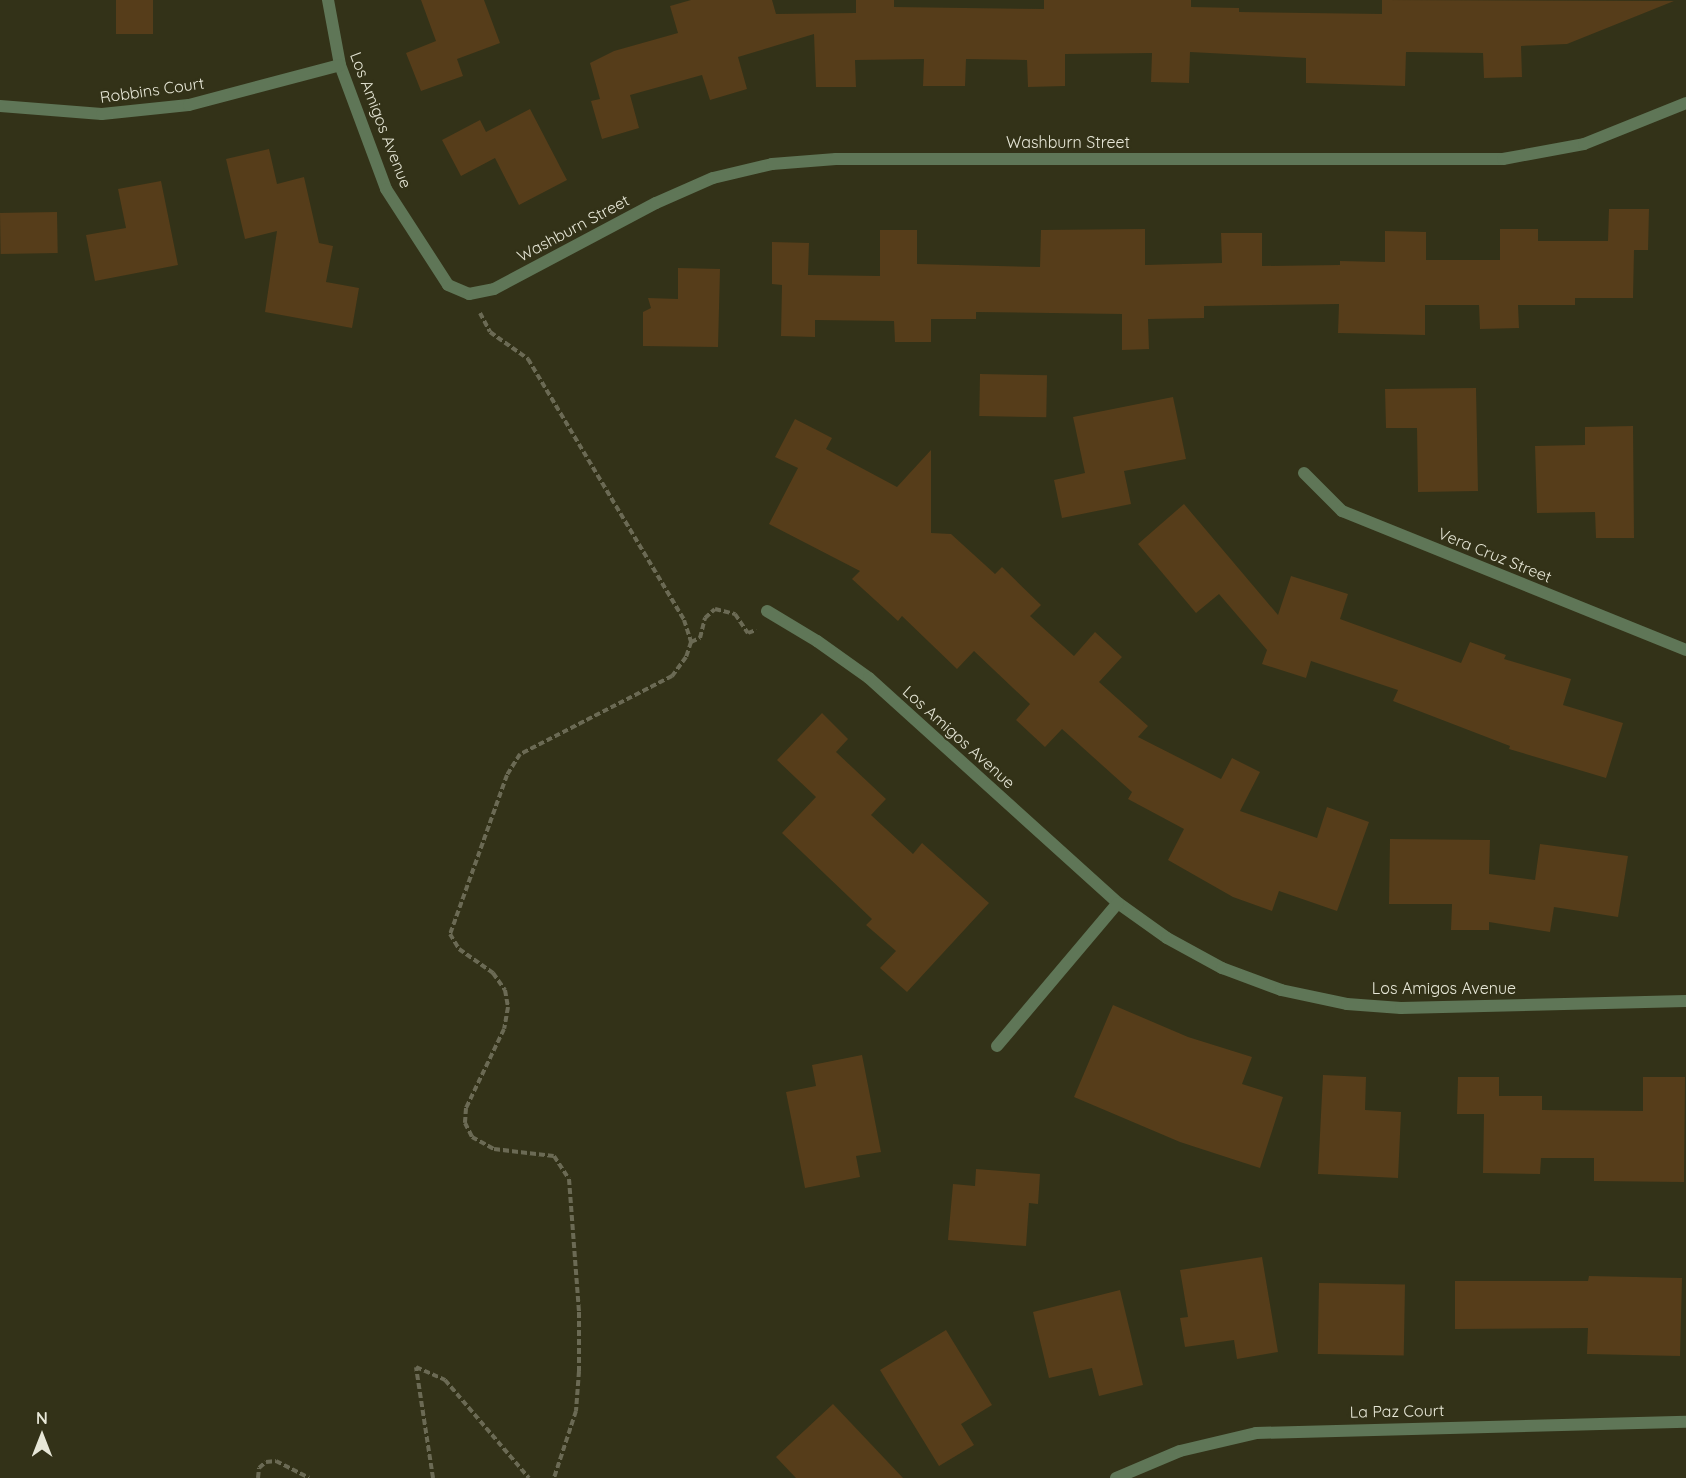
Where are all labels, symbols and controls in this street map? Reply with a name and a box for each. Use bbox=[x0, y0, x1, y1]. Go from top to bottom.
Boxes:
street label: Los Amigos Avenue bbox=[346, 49, 416, 191]
street label: Robbins Court bbox=[99, 73, 205, 107]
street label: Washburn Street bbox=[1006, 132, 1130, 152]
street label: Washburn Street bbox=[514, 190, 632, 266]
street label: Vera Cruz Street bbox=[1435, 523, 1555, 587]
street label: Los Amigos Avenue bbox=[899, 682, 1019, 792]
street label: Los Amigos Avenue bbox=[1372, 978, 1516, 998]
street label: La Paz Court bbox=[1350, 1401, 1444, 1421]
north arrow bbox=[12, 1406, 72, 1466]
text: N bbox=[36, 1408, 48, 1428]

